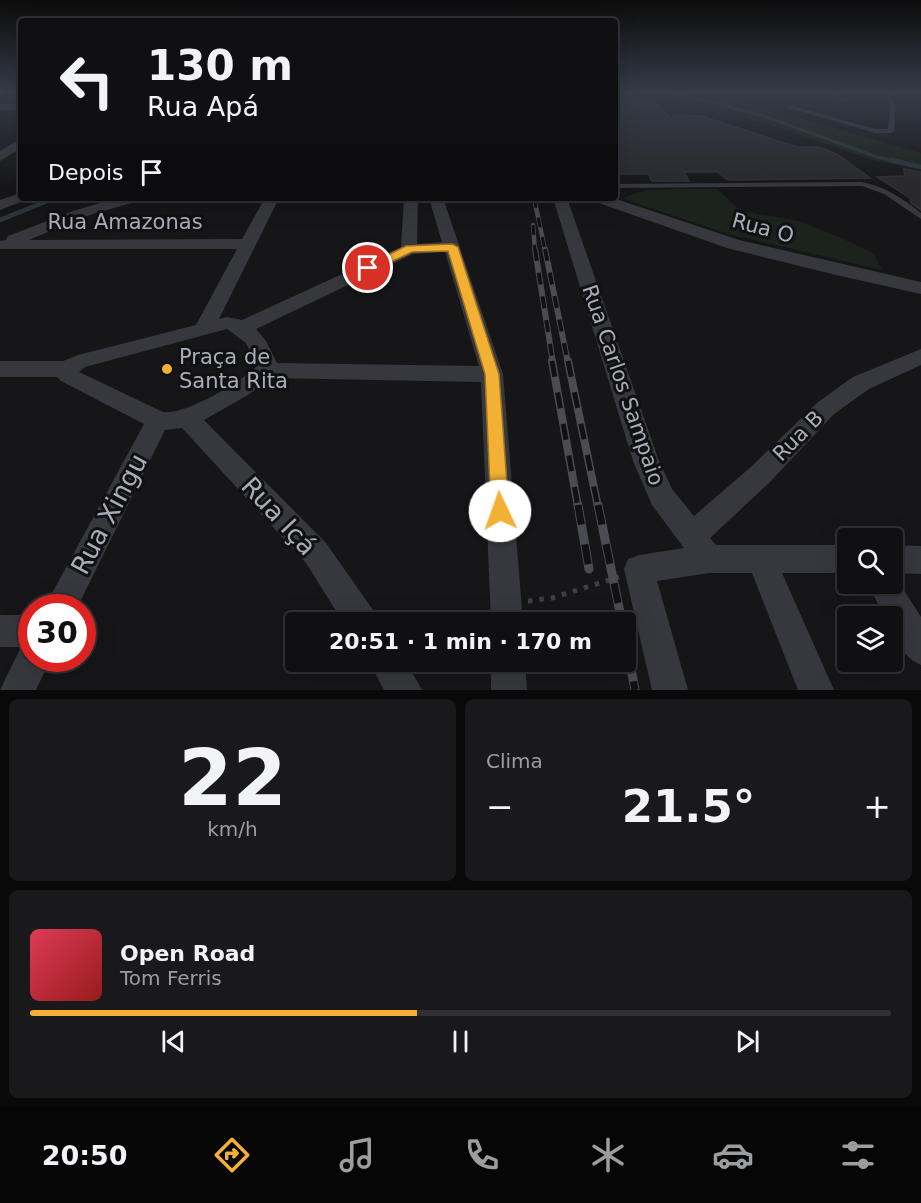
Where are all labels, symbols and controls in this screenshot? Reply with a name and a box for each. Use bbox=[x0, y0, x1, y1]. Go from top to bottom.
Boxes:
text: 130 m bbox=[147, 41, 293, 90]
icon: left bbox=[48, 42, 126, 120]
text: Rua Apá bbox=[147, 91, 259, 122]
icon: arrive bbox=[135, 156, 168, 189]
text: Depois bbox=[48, 160, 123, 185]
street label: Rua O bbox=[729, 208, 797, 248]
street label: Rua Amazonas bbox=[47, 210, 203, 234]
pin bbox=[342, 242, 393, 293]
icon: arrive bbox=[351, 251, 384, 284]
street label: Rua Carlos Sampaio bbox=[577, 282, 669, 488]
place label: Praça de Santa Rita bbox=[179, 345, 288, 393]
marker: Praça de Santa Rita bbox=[160, 362, 174, 376]
street label: Rua B bbox=[768, 406, 828, 466]
street label: Rua Xingu bbox=[65, 449, 153, 579]
street label: Rua Içá bbox=[235, 471, 323, 561]
position arrow bbox=[468, 479, 532, 543]
map controls bbox=[837, 528, 903, 672]
button: search bbox=[837, 528, 903, 594]
speed limit sign: 30 bbox=[18, 594, 96, 672]
button: layers bbox=[837, 606, 903, 672]
text: 20:51 · 1 min · 170 m bbox=[329, 629, 592, 654]
text: 22 bbox=[178, 733, 287, 823]
text: Clima bbox=[486, 749, 543, 773]
text: 21.5° bbox=[622, 780, 755, 833]
text: − bbox=[486, 787, 514, 826]
text: + bbox=[863, 787, 891, 826]
text: km/h bbox=[207, 817, 258, 841]
text: Open Road bbox=[120, 941, 255, 966]
text: Tom Ferris bbox=[120, 966, 222, 990]
icon: previous bbox=[157, 1025, 190, 1058]
icon: pause bbox=[444, 1025, 477, 1058]
icon: next bbox=[731, 1025, 764, 1058]
icon: directions bbox=[211, 1134, 253, 1176]
icon: music bbox=[336, 1134, 378, 1176]
icon: phone bbox=[461, 1134, 503, 1176]
icon: climate bbox=[587, 1134, 629, 1176]
icon: car bbox=[712, 1134, 754, 1176]
icon: filters bbox=[837, 1134, 879, 1176]
text: 20:50 bbox=[42, 1140, 128, 1171]

